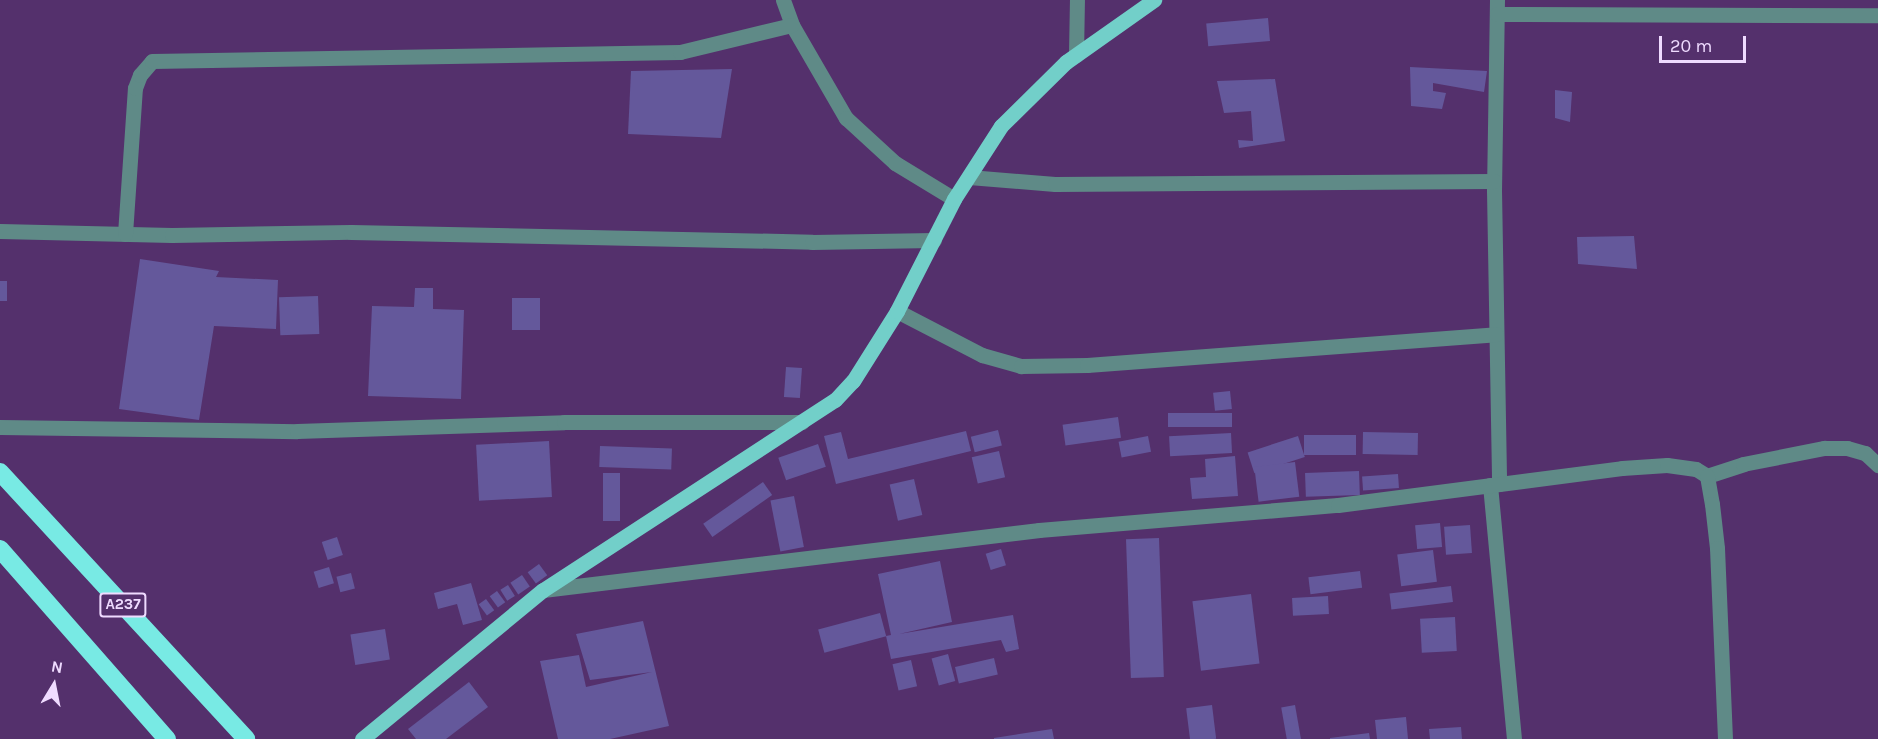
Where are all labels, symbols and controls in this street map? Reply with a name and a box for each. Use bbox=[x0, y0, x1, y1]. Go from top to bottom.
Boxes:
scale bar bbox=[1662, 24, 1749, 62]
text: 20 m bbox=[1670, 35, 1712, 57]
road number: A237 bbox=[99, 593, 147, 617]
north arrow bbox=[24, 655, 84, 715]
text: N bbox=[50, 656, 65, 677]

